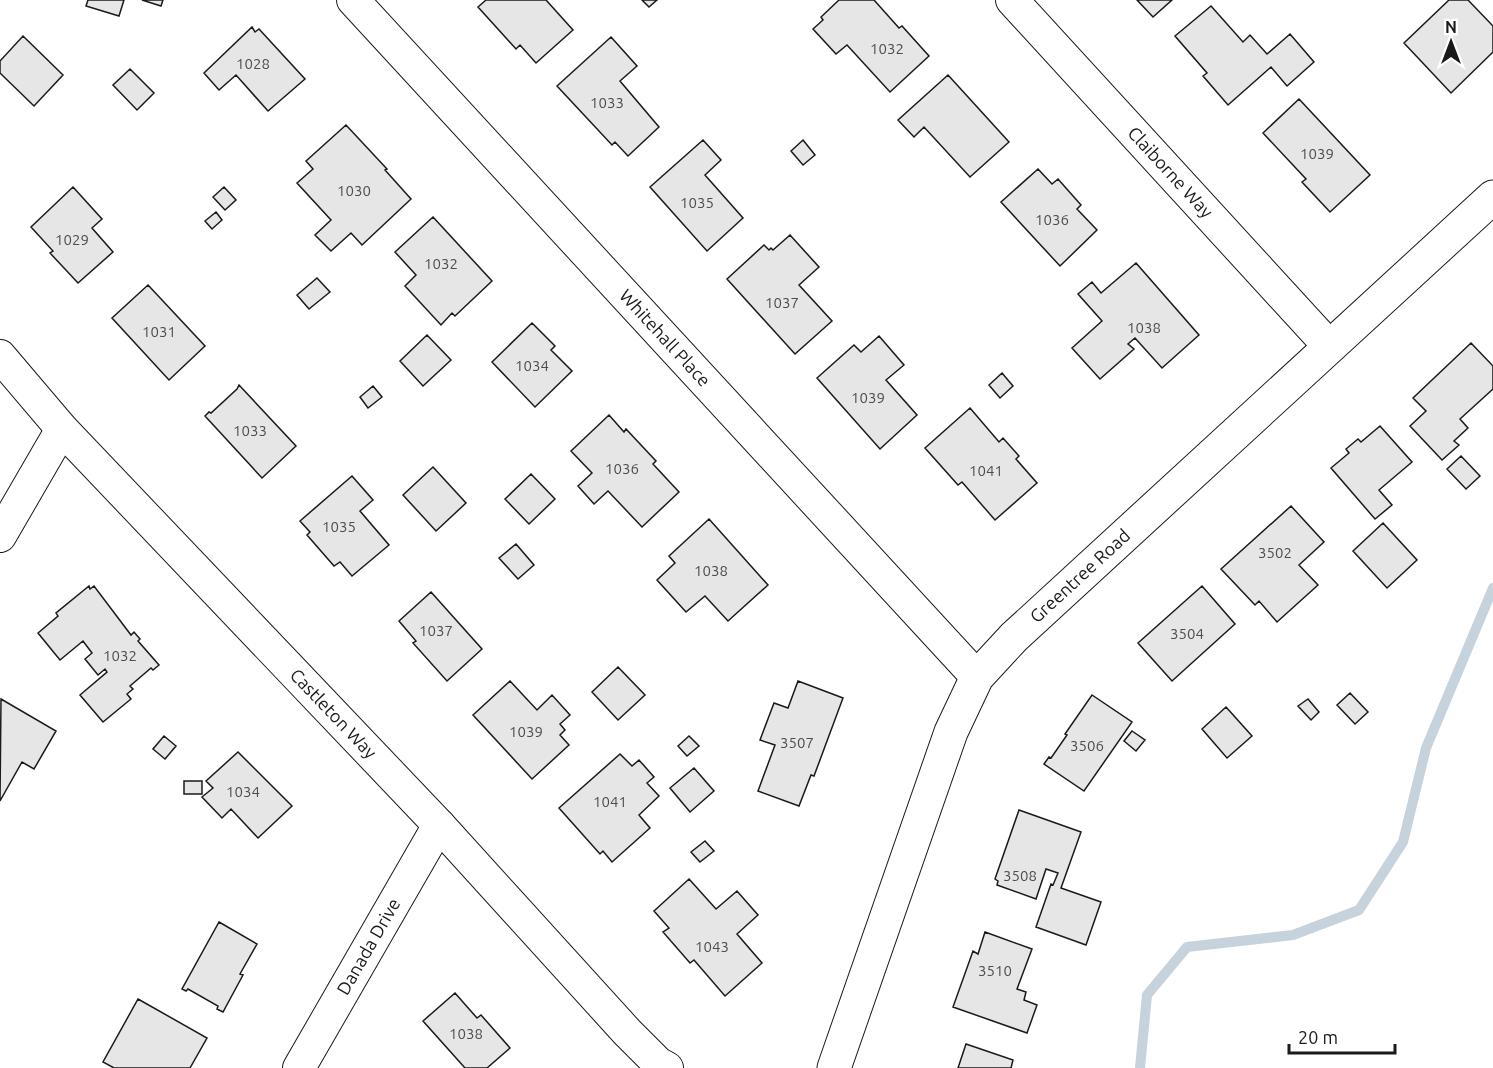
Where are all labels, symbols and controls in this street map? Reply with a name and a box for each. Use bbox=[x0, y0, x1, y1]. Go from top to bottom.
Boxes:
north arrow bbox=[1421, 12, 1481, 72]
text: N bbox=[1445, 18, 1457, 36]
house number: 1032 bbox=[870, 40, 904, 57]
house number: 1028 bbox=[236, 55, 270, 72]
house number: 1033 bbox=[590, 94, 624, 111]
street label: Claiborne Way bbox=[1124, 122, 1218, 222]
house number: 1039 bbox=[1300, 145, 1334, 162]
house number: 1030 bbox=[337, 182, 371, 199]
house number: 1035 bbox=[680, 194, 714, 211]
house number: 1036 bbox=[1035, 211, 1069, 228]
house number: 1029 bbox=[55, 231, 89, 248]
house number: 1032 bbox=[424, 255, 458, 272]
street label: Whitehall Place bbox=[616, 285, 715, 390]
house number: 1037 bbox=[765, 294, 799, 311]
house number: 1038 bbox=[1127, 319, 1161, 336]
house number: 1031 bbox=[142, 323, 176, 340]
house number: 1034 bbox=[515, 357, 549, 374]
house number: 1039 bbox=[851, 389, 885, 406]
house number: 1033 bbox=[233, 422, 267, 439]
house number: 1036 bbox=[605, 460, 639, 477]
house number: 1041 bbox=[969, 462, 1003, 479]
house number: 1035 bbox=[322, 518, 356, 535]
street label: Greentree Road bbox=[1026, 525, 1134, 626]
house number: 3502 bbox=[1258, 544, 1292, 561]
house number: 1038 bbox=[694, 562, 728, 579]
house number: 1037 bbox=[419, 622, 453, 639]
house number: 3504 bbox=[1170, 625, 1204, 642]
house number: 1032 bbox=[103, 647, 137, 664]
street label: Castleton Way bbox=[287, 664, 381, 762]
house number: 1039 bbox=[509, 723, 543, 740]
house number: 3507 bbox=[780, 734, 814, 751]
house number: 3506 bbox=[1070, 737, 1104, 754]
house number: 1034 bbox=[226, 783, 260, 800]
house number: 1041 bbox=[593, 793, 627, 810]
house number: 3508 bbox=[1003, 867, 1037, 884]
street label: Danada Drive bbox=[332, 894, 404, 998]
house number: 1043 bbox=[695, 938, 729, 955]
house number: 3510 bbox=[978, 962, 1012, 979]
scale bar bbox=[1289, 1017, 1396, 1055]
house number: 1038 bbox=[449, 1025, 483, 1042]
text: 20 m bbox=[1298, 1027, 1338, 1047]

